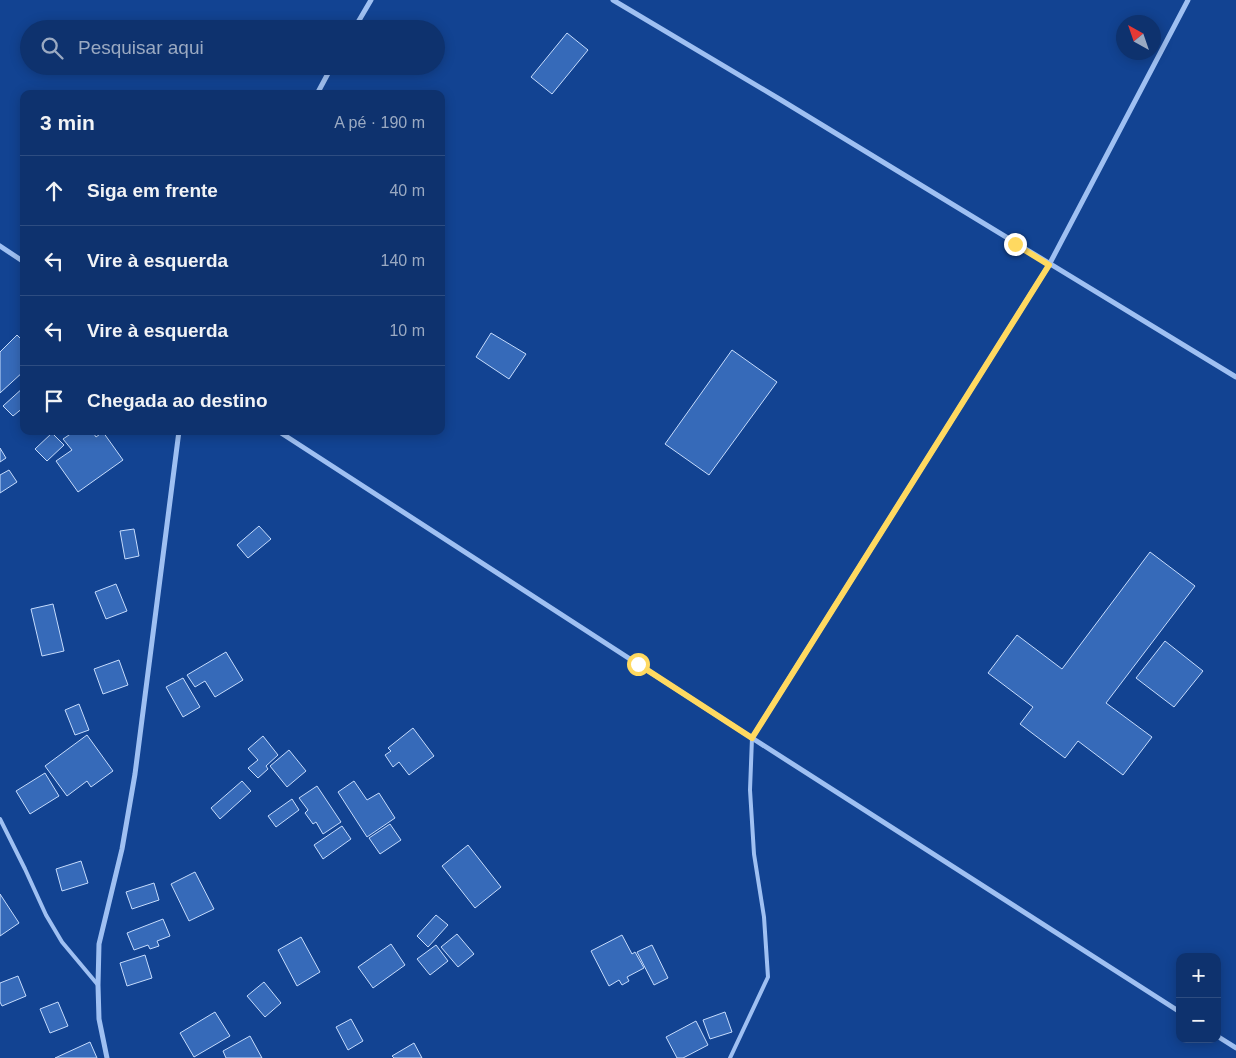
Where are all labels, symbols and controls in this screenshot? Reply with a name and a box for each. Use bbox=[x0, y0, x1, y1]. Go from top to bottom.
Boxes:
north arrow bbox=[1116, 15, 1161, 60]
search box bbox=[20, 20, 445, 75]
icon: search bbox=[38, 34, 66, 62]
text: Pesquisar aqui bbox=[78, 37, 204, 58]
text: 3 min bbox=[40, 111, 95, 134]
text: A pé · 190 m bbox=[334, 114, 425, 131]
icon: ahead bbox=[40, 177, 68, 205]
text: Siga em frente bbox=[87, 180, 218, 201]
text: 40 m bbox=[389, 182, 425, 199]
route end bbox=[1004, 233, 1027, 256]
icon: left bbox=[40, 247, 68, 275]
text: Vire à esquerda bbox=[87, 250, 228, 271]
text: 140 m bbox=[381, 252, 425, 269]
icon: left bbox=[40, 317, 68, 345]
text: Vire à esquerda bbox=[87, 320, 228, 341]
text: 10 m bbox=[389, 322, 425, 339]
icon: arrive bbox=[40, 387, 68, 415]
text: Chegada ao destino bbox=[87, 390, 268, 411]
route start bbox=[627, 653, 650, 676]
map controls bbox=[1176, 953, 1221, 1043]
button: + bbox=[1176, 953, 1221, 998]
button: − bbox=[1176, 998, 1221, 1043]

